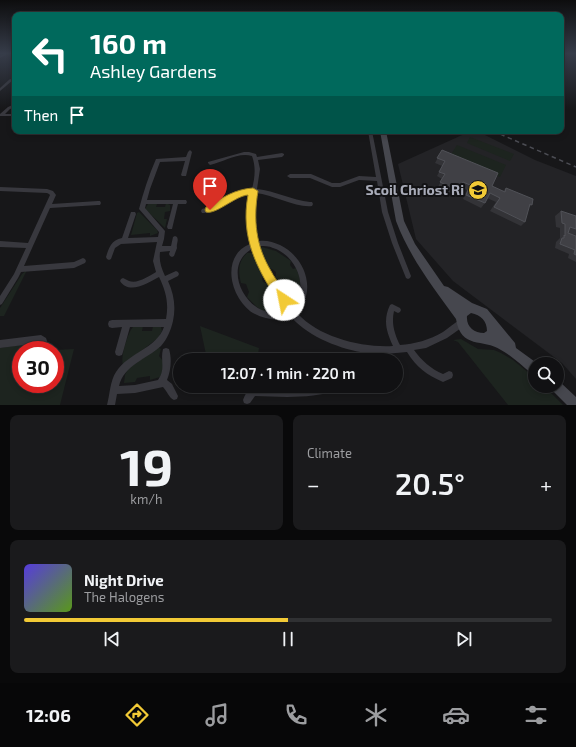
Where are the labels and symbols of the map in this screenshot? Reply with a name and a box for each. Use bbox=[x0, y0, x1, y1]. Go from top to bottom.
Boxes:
pin bbox=[193, 169, 227, 210]
school or university icon: Scoil Chriost Ri bbox=[467, 179, 489, 201]
place label: Scoil Chriost Ri bbox=[365, 181, 464, 198]
position arrow bbox=[263, 279, 305, 321]
speed limit sign: 30 bbox=[12, 341, 64, 393]

